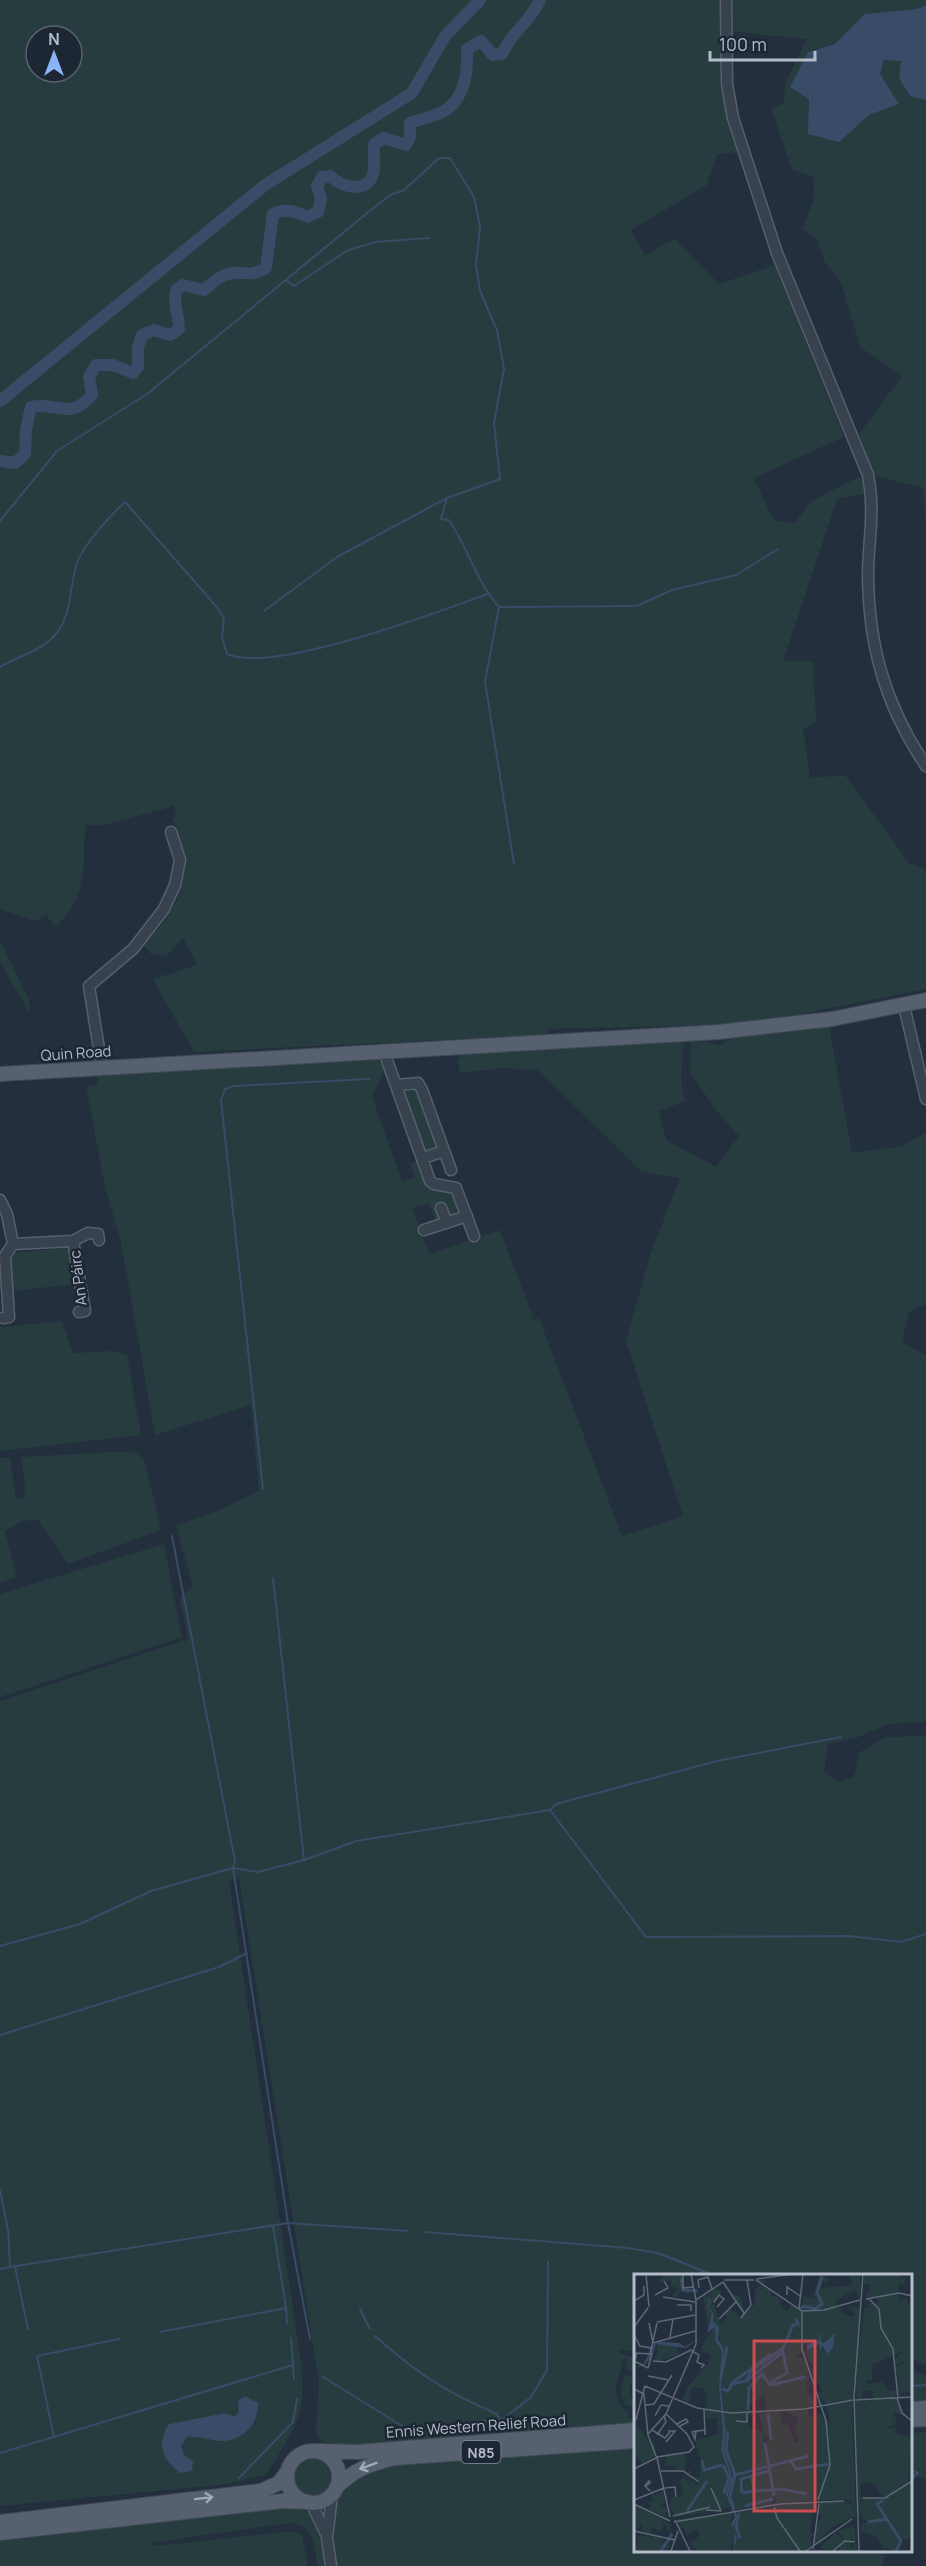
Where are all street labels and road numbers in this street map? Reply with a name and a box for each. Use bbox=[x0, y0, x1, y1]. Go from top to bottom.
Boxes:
street label: Quin Road bbox=[40, 1040, 112, 1066]
street label: An Páirc bbox=[64, 1249, 92, 1307]
street label: Ennis Western Relief Road bbox=[385, 2409, 567, 2443]
road number: N85 bbox=[462, 2441, 500, 2463]

